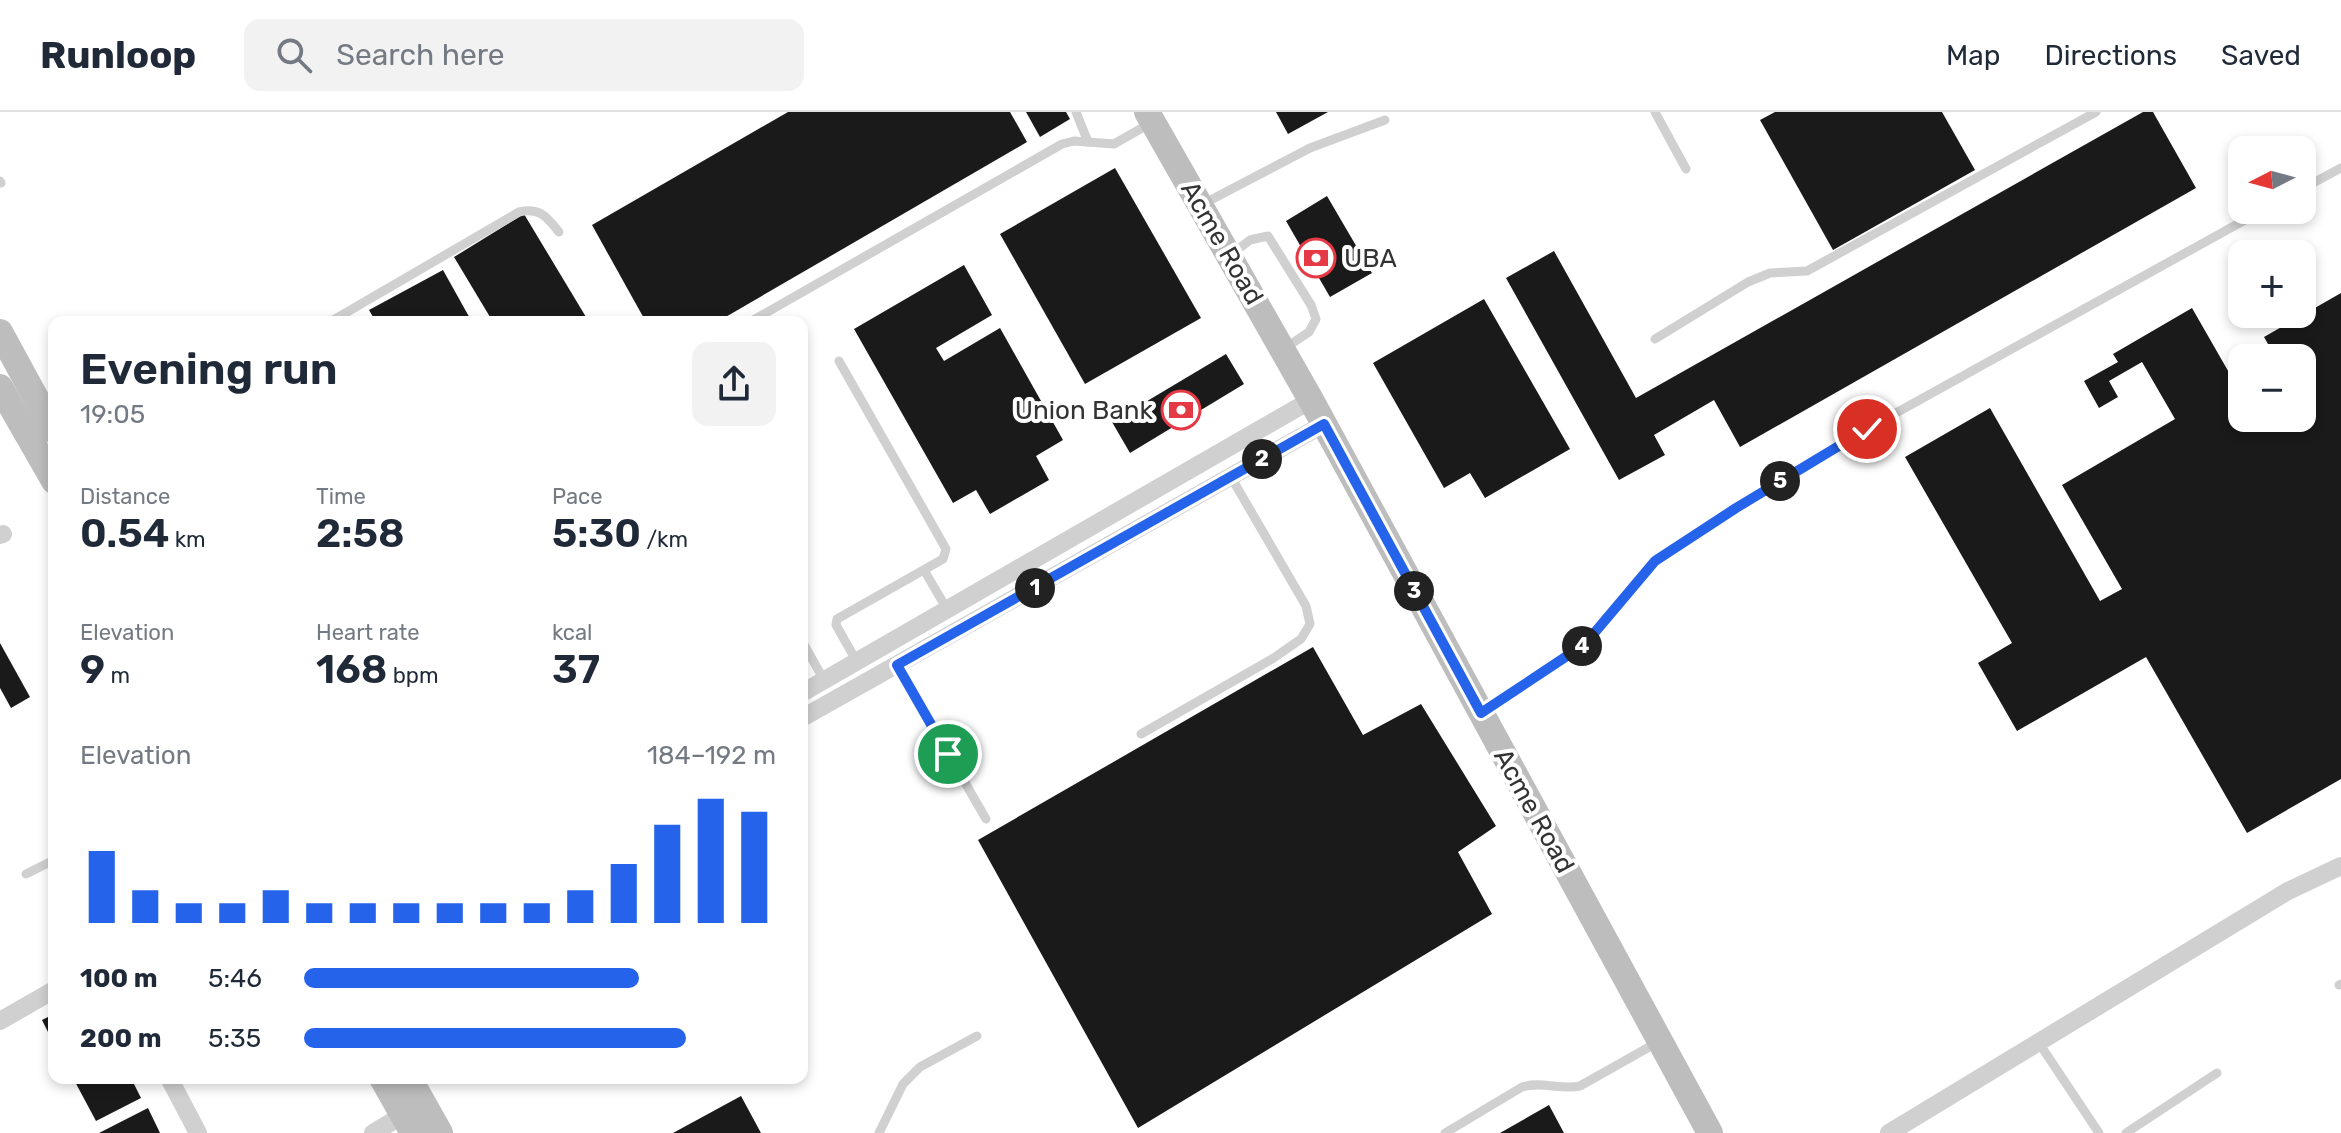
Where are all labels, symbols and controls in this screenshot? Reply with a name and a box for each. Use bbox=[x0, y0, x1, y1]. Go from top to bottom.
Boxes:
search box bbox=[244, 19, 804, 91]
text: Runloop bbox=[40, 32, 196, 78]
icon: search bbox=[272, 33, 316, 77]
text: Search here bbox=[336, 37, 505, 73]
text: Map bbox=[1946, 39, 2000, 72]
text: Directions bbox=[2044, 39, 2177, 72]
text: Saved bbox=[2221, 39, 2301, 72]
north arrow bbox=[2228, 136, 2316, 224]
map controls bbox=[2228, 136, 2316, 432]
street label: Acme Road bbox=[1174, 176, 1270, 310]
bank icon: UBA bbox=[1295, 237, 1337, 279]
button: + bbox=[2228, 240, 2316, 328]
place label: UBA bbox=[1344, 243, 1397, 274]
button: share bbox=[692, 342, 776, 426]
text: Evening run bbox=[80, 343, 338, 395]
button: − bbox=[2228, 344, 2316, 432]
bank icon: Union Bank bbox=[1160, 389, 1202, 431]
place label: Union Bank bbox=[1015, 395, 1154, 426]
pin bbox=[1833, 395, 1901, 463]
text: 19:05 bbox=[80, 399, 145, 430]
icon: check bbox=[1845, 407, 1889, 451]
pin: 2 bbox=[1242, 439, 1282, 479]
text: 2 bbox=[1255, 445, 1269, 472]
pin: 5 bbox=[1760, 461, 1800, 501]
text: 5 bbox=[1773, 467, 1787, 494]
text: Distance bbox=[80, 483, 170, 510]
text: Time bbox=[316, 483, 366, 510]
text: Pace bbox=[552, 483, 603, 510]
text: 0.54 bbox=[80, 510, 169, 557]
text: 2:58 bbox=[316, 510, 405, 557]
text: 5:30 bbox=[552, 510, 641, 557]
text: km bbox=[169, 526, 206, 553]
text: /km bbox=[641, 526, 688, 553]
pin: 1 bbox=[1015, 568, 1055, 608]
pin: 3 bbox=[1394, 571, 1434, 611]
text: 1 bbox=[1030, 574, 1040, 601]
text: 3 bbox=[1407, 577, 1421, 604]
text: Elevation bbox=[80, 619, 174, 646]
text: Heart rate bbox=[316, 619, 420, 646]
text: kcal bbox=[552, 619, 592, 646]
pin: 4 bbox=[1562, 626, 1602, 666]
text: 4 bbox=[1574, 632, 1590, 659]
text: 9 bbox=[80, 646, 105, 693]
text: 168 bbox=[316, 646, 387, 693]
text: 37 bbox=[552, 646, 600, 693]
text: m bbox=[105, 662, 130, 689]
text: bpm bbox=[387, 662, 438, 689]
pin bbox=[914, 720, 982, 788]
icon: arrive bbox=[926, 732, 970, 776]
text: Elevation bbox=[80, 740, 191, 771]
text: 184–192 m bbox=[647, 740, 776, 771]
street label: Acme Road bbox=[1487, 743, 1581, 879]
text: 100 m bbox=[80, 963, 158, 994]
text: 5:46 bbox=[208, 963, 262, 994]
text: 200 m bbox=[80, 1023, 162, 1054]
text: 5:35 bbox=[208, 1023, 261, 1054]

